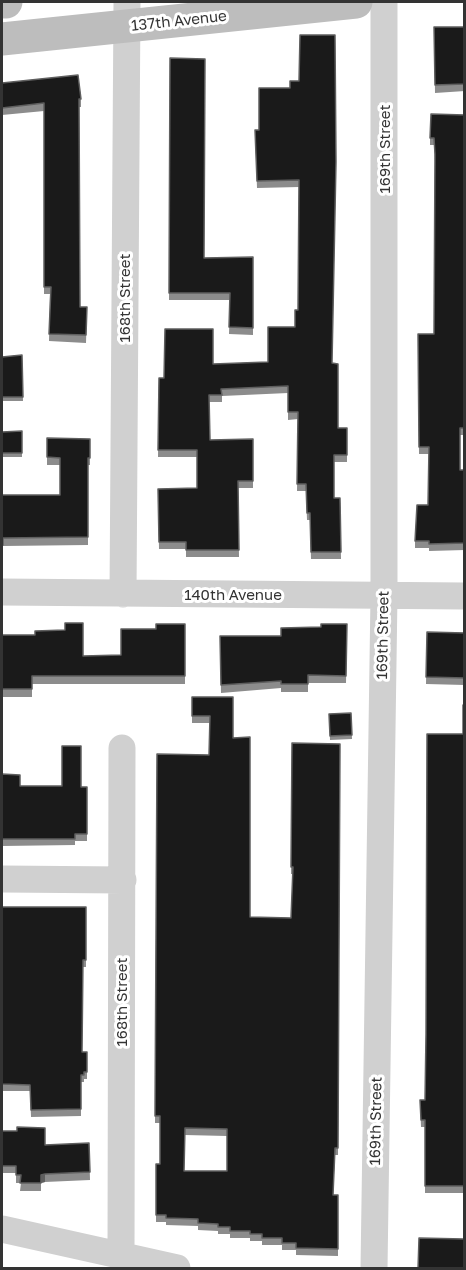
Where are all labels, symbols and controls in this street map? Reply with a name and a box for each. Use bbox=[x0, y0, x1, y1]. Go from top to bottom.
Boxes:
street label: 137th Avenue bbox=[130, 7, 228, 35]
street label: 169th Street bbox=[376, 105, 394, 193]
street label: 168th Street bbox=[116, 254, 134, 342]
street label: 140th Avenue bbox=[184, 586, 282, 604]
street label: 169th Street bbox=[373, 590, 393, 680]
street label: 168th Street bbox=[113, 958, 131, 1046]
street label: 169th Street bbox=[366, 1076, 386, 1166]

